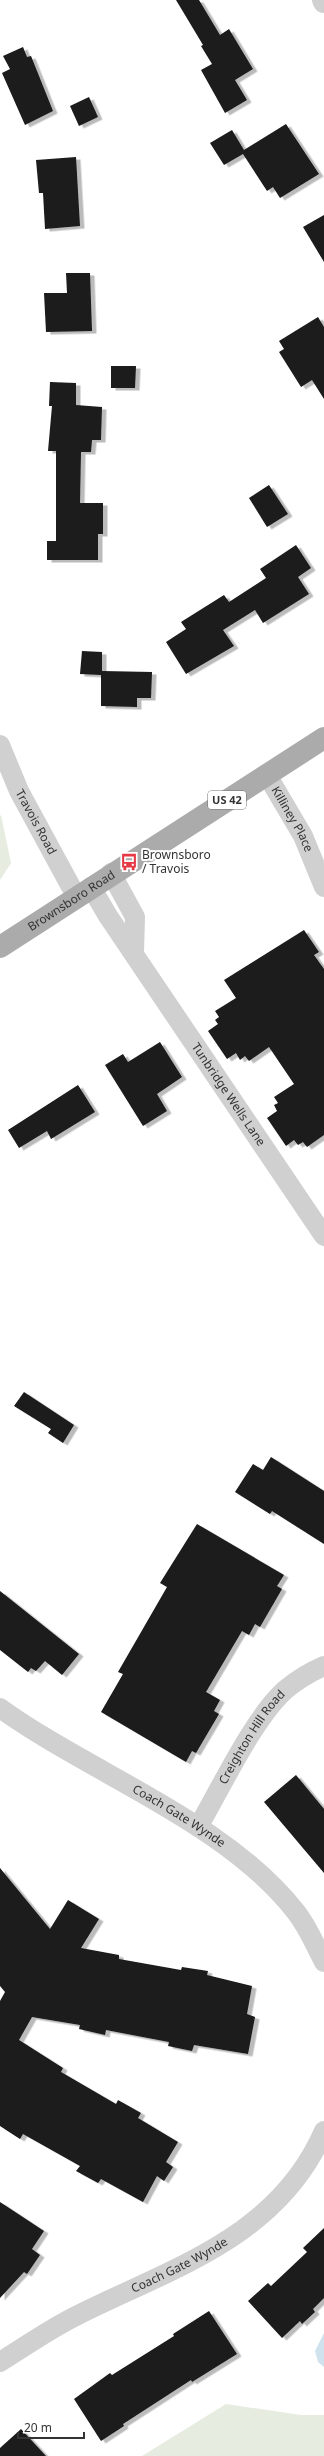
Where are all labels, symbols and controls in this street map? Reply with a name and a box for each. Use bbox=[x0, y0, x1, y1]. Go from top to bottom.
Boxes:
street label: Killiney Place bbox=[268, 783, 318, 855]
street label: Travois Road bbox=[12, 786, 61, 857]
road number: US 42 bbox=[208, 791, 246, 809]
place label: Brownsboro / Travois bbox=[142, 846, 211, 877]
bus stop icon: Brownsboro / Travois bbox=[119, 852, 139, 872]
street label: Brownsboro Road bbox=[24, 866, 118, 935]
street label: Tunbridge Wells Lane bbox=[188, 1039, 270, 1149]
street label: Creighton Hill Road bbox=[214, 1686, 288, 1787]
street label: Coach Gate Wynde bbox=[130, 1780, 229, 1851]
street label: Coach Gate Wynde bbox=[128, 2233, 231, 2297]
scale bar bbox=[18, 2414, 84, 2440]
text: 20 m bbox=[24, 2419, 52, 2436]

